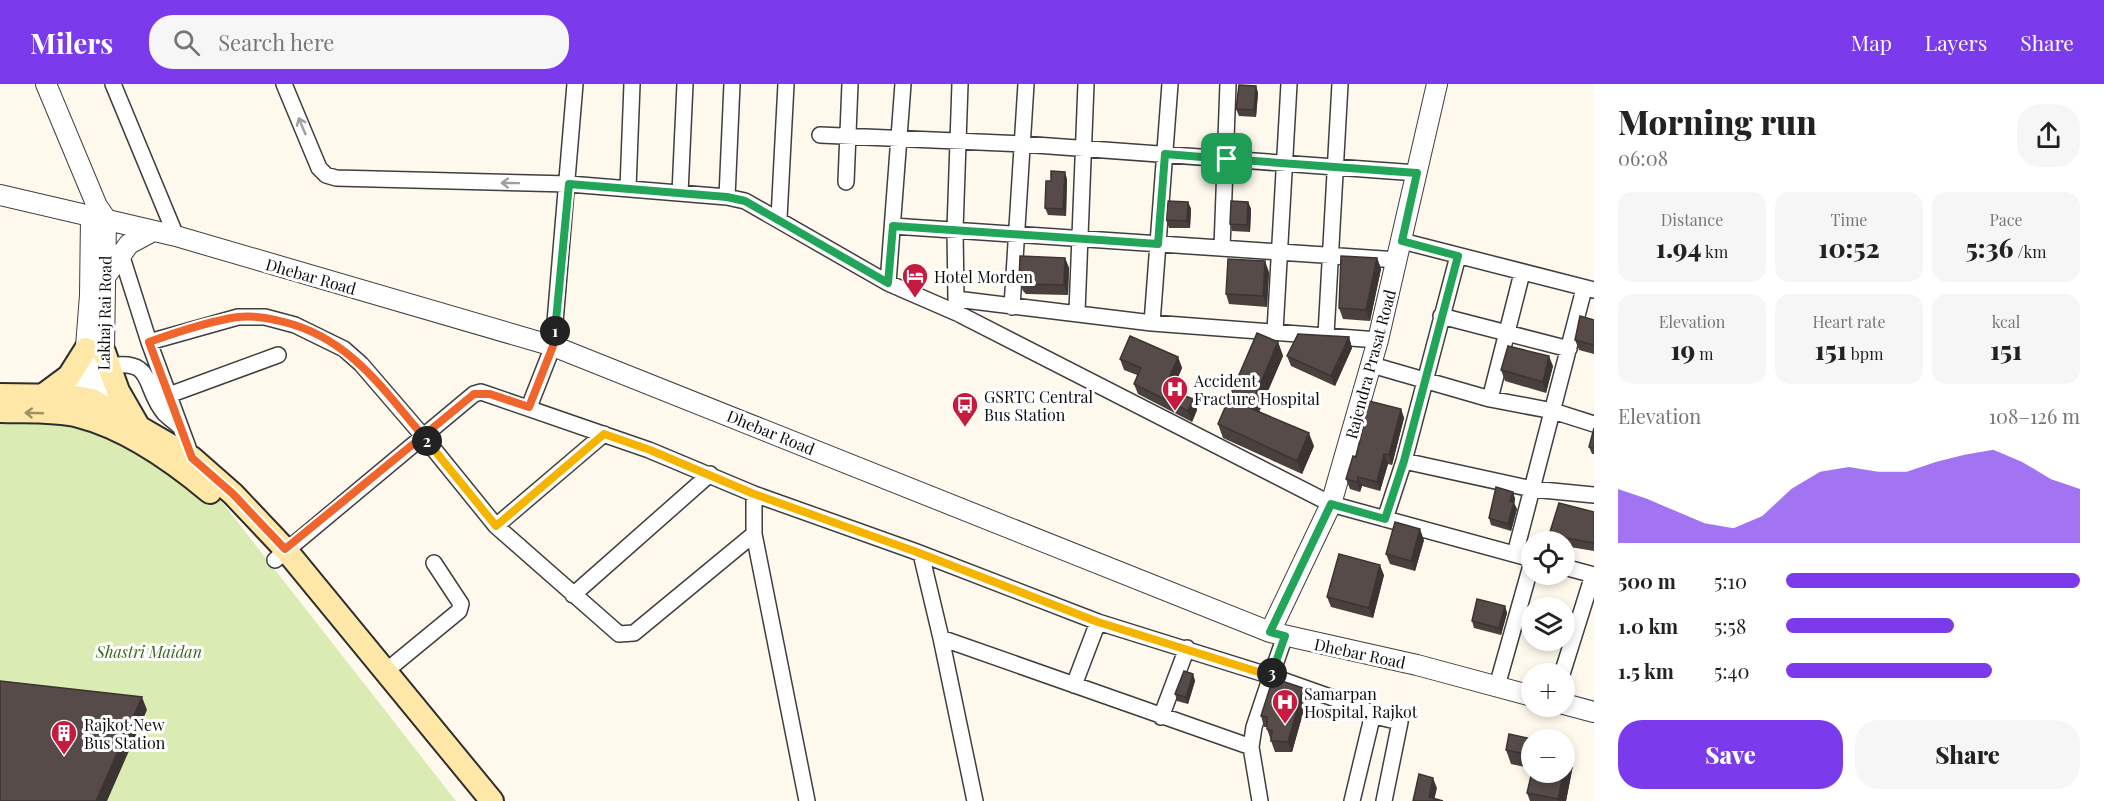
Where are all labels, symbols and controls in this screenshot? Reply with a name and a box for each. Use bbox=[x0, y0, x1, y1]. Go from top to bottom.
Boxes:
search box bbox=[149, 15, 569, 69]
text: Milers bbox=[30, 24, 113, 61]
icon: search bbox=[170, 26, 203, 59]
text: Search here bbox=[218, 27, 335, 57]
text: Map bbox=[1851, 28, 1892, 56]
text: Layers bbox=[1925, 28, 1987, 56]
text: Share bbox=[2020, 28, 2074, 56]
text: Morning run bbox=[1618, 99, 1817, 143]
button: share bbox=[2017, 104, 2080, 167]
one-way arrow bbox=[296, 117, 307, 135]
pin bbox=[1201, 133, 1252, 184]
icon: arrive bbox=[1210, 142, 1243, 175]
text: 06:08 bbox=[1618, 144, 1668, 171]
one-way arrow bbox=[501, 177, 521, 188]
text: Distance bbox=[1661, 209, 1723, 230]
text: Time bbox=[1831, 209, 1867, 230]
text: Pace bbox=[1989, 209, 2023, 230]
text: 1.94 bbox=[1656, 230, 1702, 265]
text: 10:52 bbox=[1818, 230, 1880, 265]
text: 5:36 bbox=[1965, 230, 2014, 265]
text: km bbox=[1702, 241, 1728, 262]
text: /km bbox=[2014, 241, 2047, 262]
street label: Dhebar Road bbox=[263, 253, 359, 299]
street label: Lakhaj Rai Road bbox=[93, 255, 115, 371]
hotel icon: Hotel Morden bbox=[900, 261, 930, 299]
place label: Hotel Morden bbox=[934, 266, 1034, 287]
street label: Rajendra Prasat Road bbox=[1340, 287, 1400, 441]
text: Elevation bbox=[1659, 311, 1725, 332]
text: Heart rate bbox=[1812, 311, 1886, 332]
text: kcal bbox=[1992, 311, 2020, 332]
pin: 1 bbox=[540, 316, 570, 346]
text: 1 bbox=[552, 320, 558, 341]
text: 19 bbox=[1670, 332, 1695, 367]
text: 151 bbox=[1815, 332, 1847, 367]
text: 151 bbox=[1990, 332, 2022, 367]
text: m bbox=[1695, 343, 1714, 364]
text: bpm bbox=[1847, 343, 1883, 364]
place label: Accident Fracture Hospital bbox=[1193, 370, 1320, 409]
hospital icon: Accident Fracture Hospital bbox=[1160, 374, 1190, 412]
place label: GSRTC Central Bus Station bbox=[984, 386, 1093, 425]
bus stop icon: GSRTC Central Bus Station bbox=[950, 390, 980, 428]
text: Elevation bbox=[1618, 402, 1701, 429]
text: 108–126 m bbox=[1989, 402, 2080, 429]
street label: Dhebar Road bbox=[724, 405, 818, 459]
one-way arrow bbox=[24, 407, 44, 418]
pin: 2 bbox=[412, 426, 442, 456]
text: 2 bbox=[423, 430, 431, 451]
map controls bbox=[1521, 531, 1575, 783]
button: locate bbox=[1521, 531, 1575, 585]
text: 500 m bbox=[1618, 567, 1676, 594]
text: 5:10 bbox=[1714, 567, 1747, 594]
button: layers bbox=[1521, 597, 1575, 651]
text: 1.0 km bbox=[1618, 612, 1678, 639]
text: 5:58 bbox=[1714, 612, 1746, 639]
street label: Dhebar Road bbox=[1312, 633, 1408, 673]
park label: Shastri Maidan bbox=[95, 641, 202, 662]
text: 1.5 km bbox=[1618, 657, 1674, 684]
text: 5:40 bbox=[1714, 657, 1750, 684]
pin: 3 bbox=[1257, 658, 1287, 688]
text: 3 bbox=[1268, 662, 1276, 683]
button: + bbox=[1521, 663, 1575, 717]
place label: Samarpan Hospital, Rajkot bbox=[1304, 683, 1418, 722]
hospital icon: Samarpan Hospital, Rajkot bbox=[1270, 687, 1300, 725]
place label: Rajkot New Bus Station bbox=[84, 714, 166, 753]
building icon: Rajkot New Bus Station bbox=[49, 718, 79, 756]
button: Save bbox=[1618, 720, 1843, 789]
button: Share bbox=[1855, 720, 2080, 789]
button: − bbox=[1521, 729, 1575, 783]

